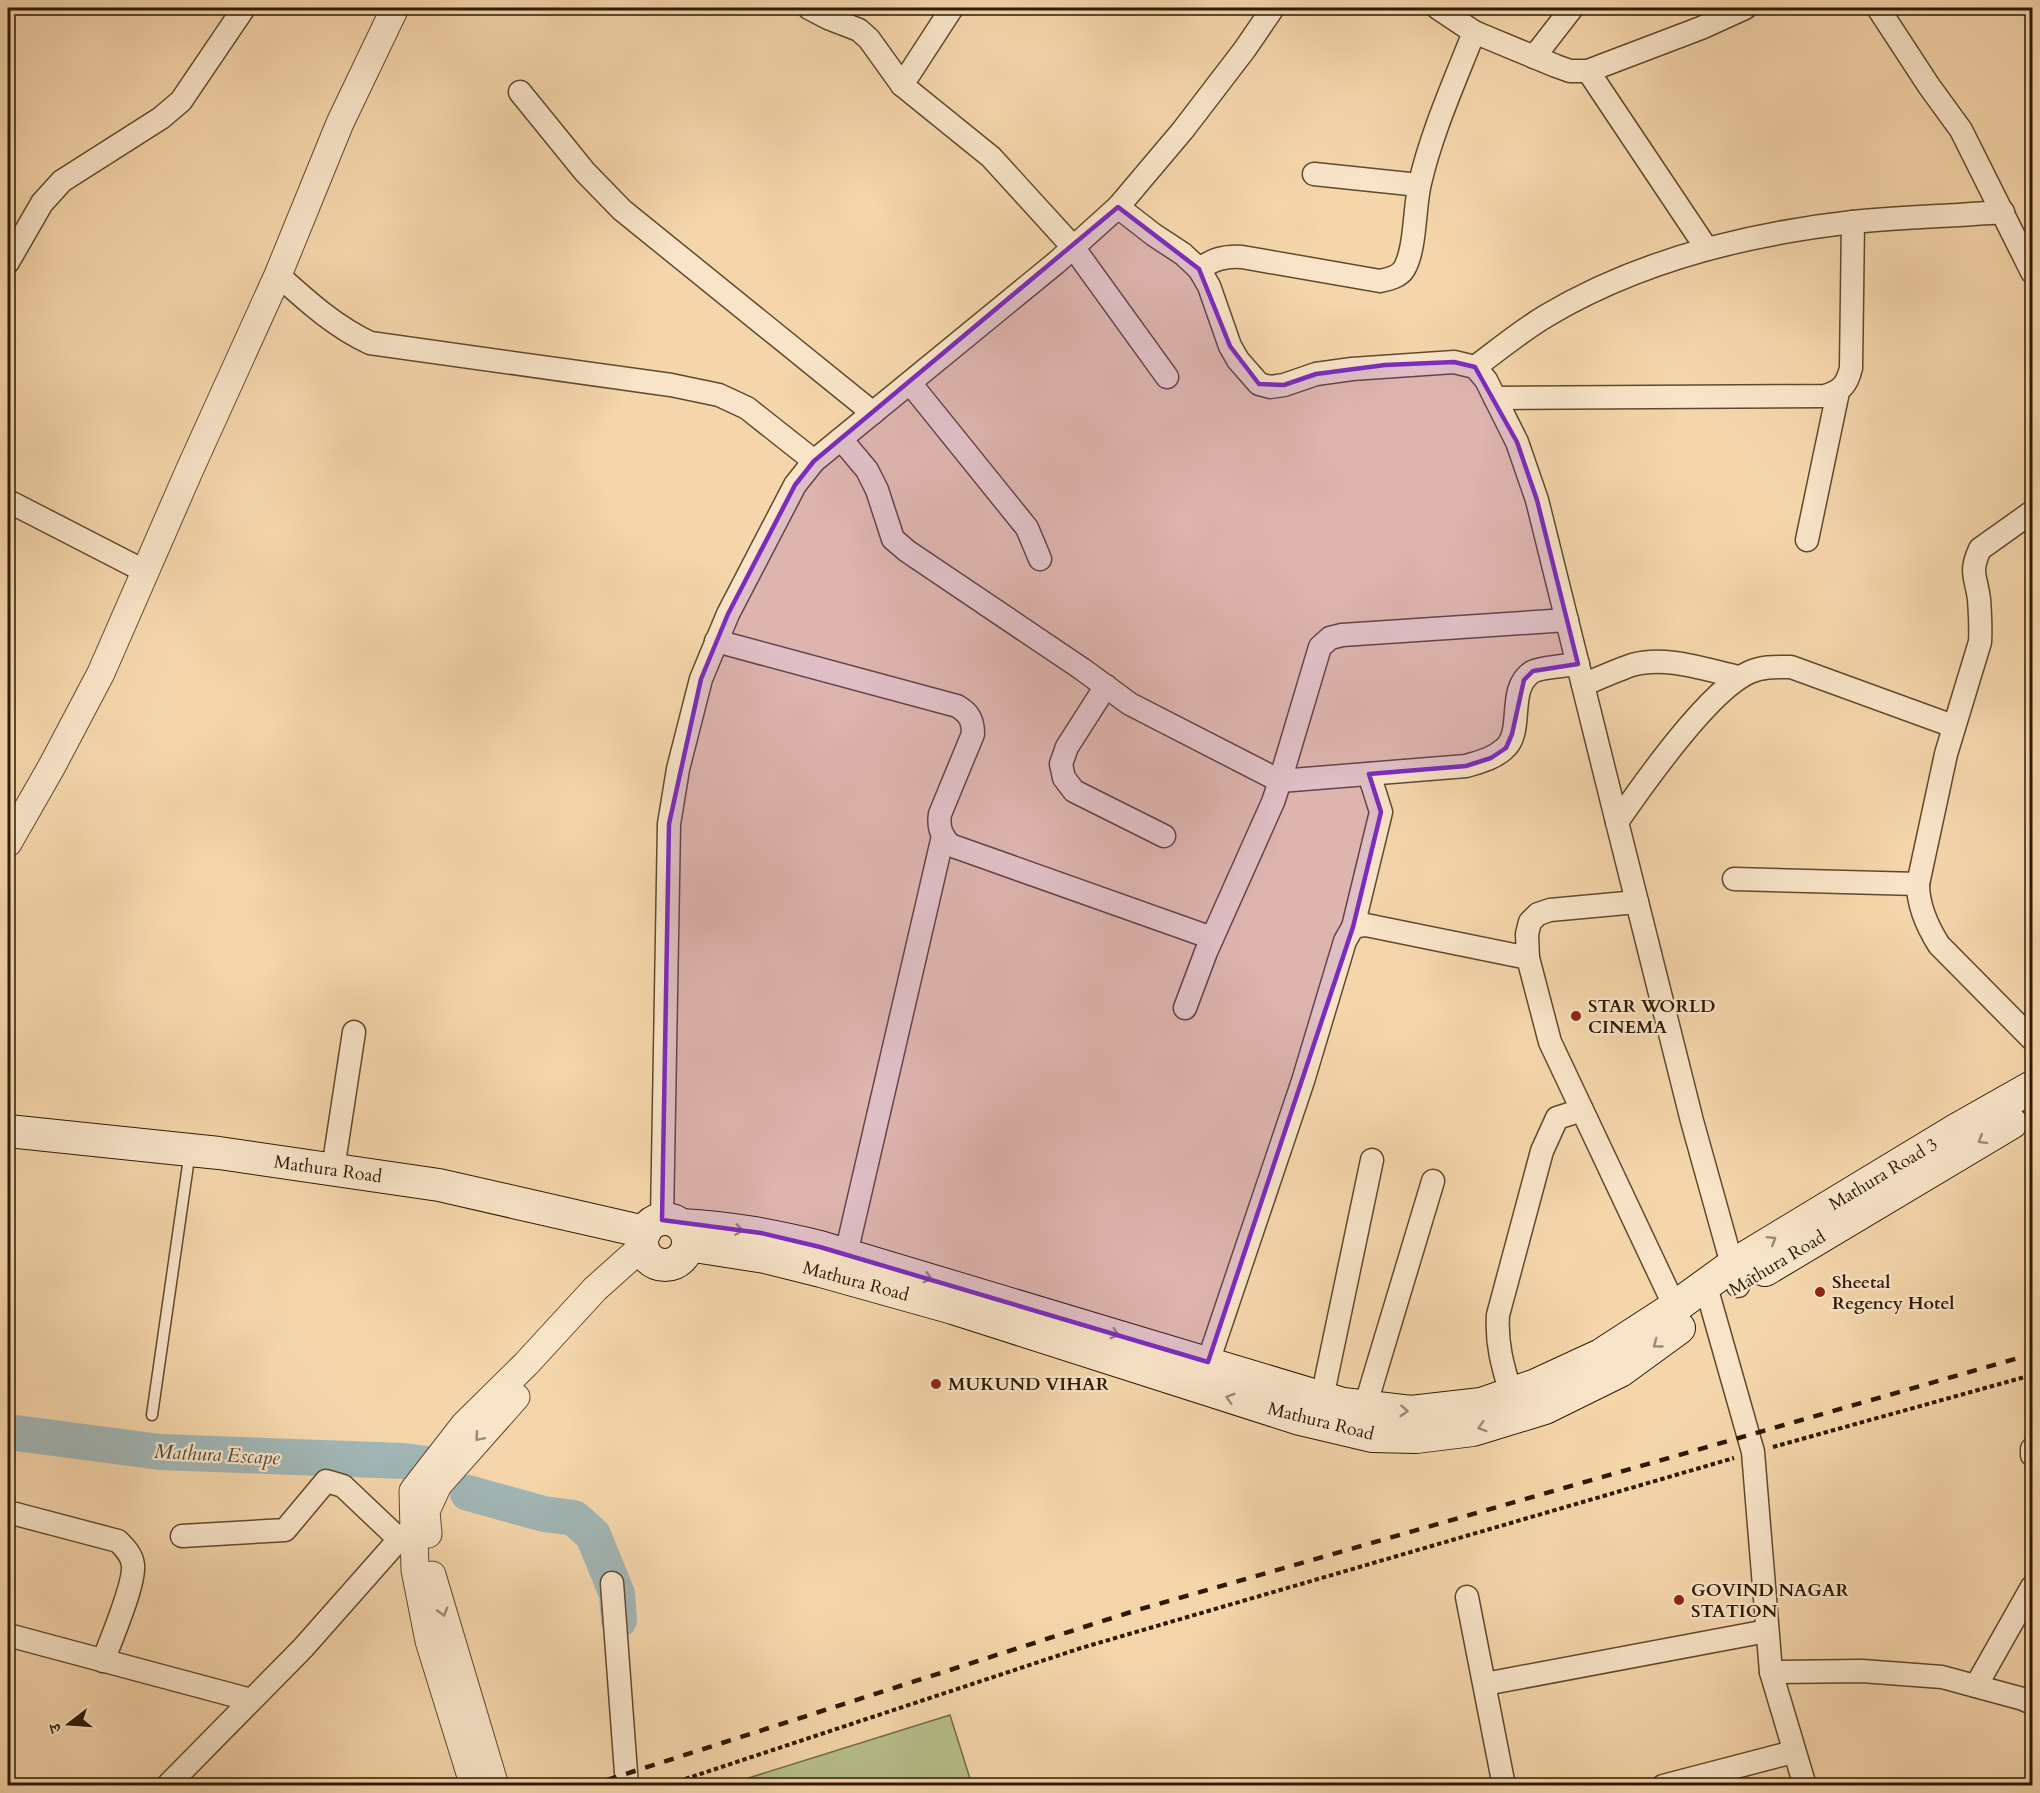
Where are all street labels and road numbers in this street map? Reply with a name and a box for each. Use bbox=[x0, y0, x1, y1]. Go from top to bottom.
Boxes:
street label: Mathura Road 3 bbox=[1824, 1132, 1942, 1217]
street label: Mathura Road bbox=[272, 1150, 384, 1190]
street label: Mathura Road bbox=[1724, 1224, 1831, 1302]
street label: Mathura Road bbox=[800, 1255, 912, 1308]
street label: Mathura Road bbox=[1265, 1396, 1377, 1447]

